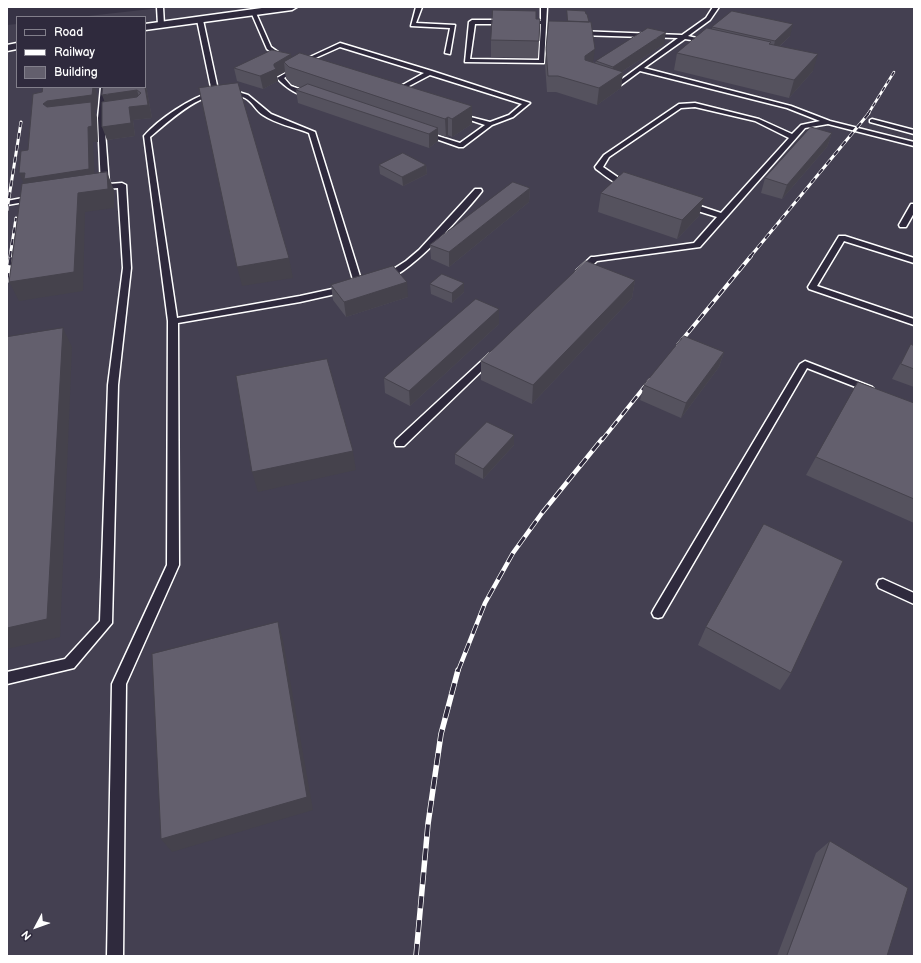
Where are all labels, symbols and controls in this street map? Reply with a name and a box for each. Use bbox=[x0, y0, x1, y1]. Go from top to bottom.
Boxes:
legend bbox=[16, 16, 146, 88]
text: Road bbox=[54, 25, 83, 40]
text: Railway bbox=[54, 45, 95, 60]
text: Building bbox=[54, 65, 98, 80]
north arrow bbox=[16, 907, 56, 947]
text: N bbox=[19, 928, 34, 943]

